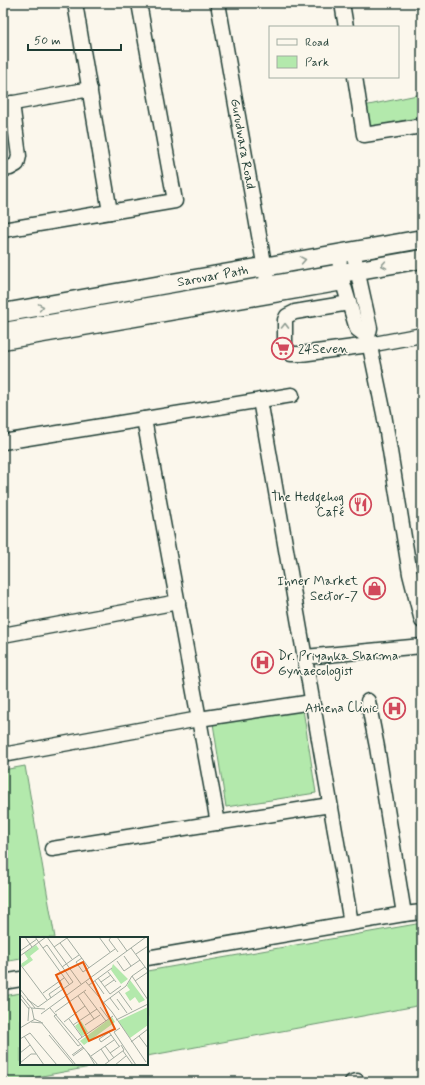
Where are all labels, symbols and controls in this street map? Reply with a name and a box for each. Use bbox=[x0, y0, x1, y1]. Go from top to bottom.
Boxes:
scale bar bbox=[28, 26, 121, 52]
legend bbox=[269, 26, 399, 78]
text: 50 m bbox=[34, 33, 61, 49]
text: Road bbox=[305, 35, 329, 51]
text: Park bbox=[305, 55, 329, 71]
street label: Gurudwara Road bbox=[227, 97, 259, 190]
one-way arrow bbox=[300, 256, 307, 265]
one-way arrow bbox=[380, 260, 387, 269]
street label: Sarovar Path bbox=[176, 261, 250, 291]
one-way arrow bbox=[38, 303, 45, 311]
one-way arrow bbox=[281, 323, 289, 329]
supermarket icon: 24Seven bbox=[270, 336, 296, 362]
place label: 24Seven bbox=[298, 341, 348, 358]
place label: The Hedgehog Café bbox=[271, 489, 344, 521]
restaurant icon: The Hedgehog Café bbox=[347, 491, 373, 517]
place label: Inner Market Sector-7 bbox=[277, 573, 358, 605]
shop icon: Inner Market Sector-7 bbox=[361, 575, 387, 601]
place label: Dr. Priyanka Sharma Gynaecologist bbox=[278, 648, 398, 681]
hospital icon: Dr. Priyanka Sharma Gynaecologist bbox=[249, 650, 275, 676]
hospital icon: Athena Clinic bbox=[381, 695, 407, 721]
place label: Athena Clinic bbox=[305, 700, 378, 717]
inset map bbox=[20, 937, 148, 1065]

